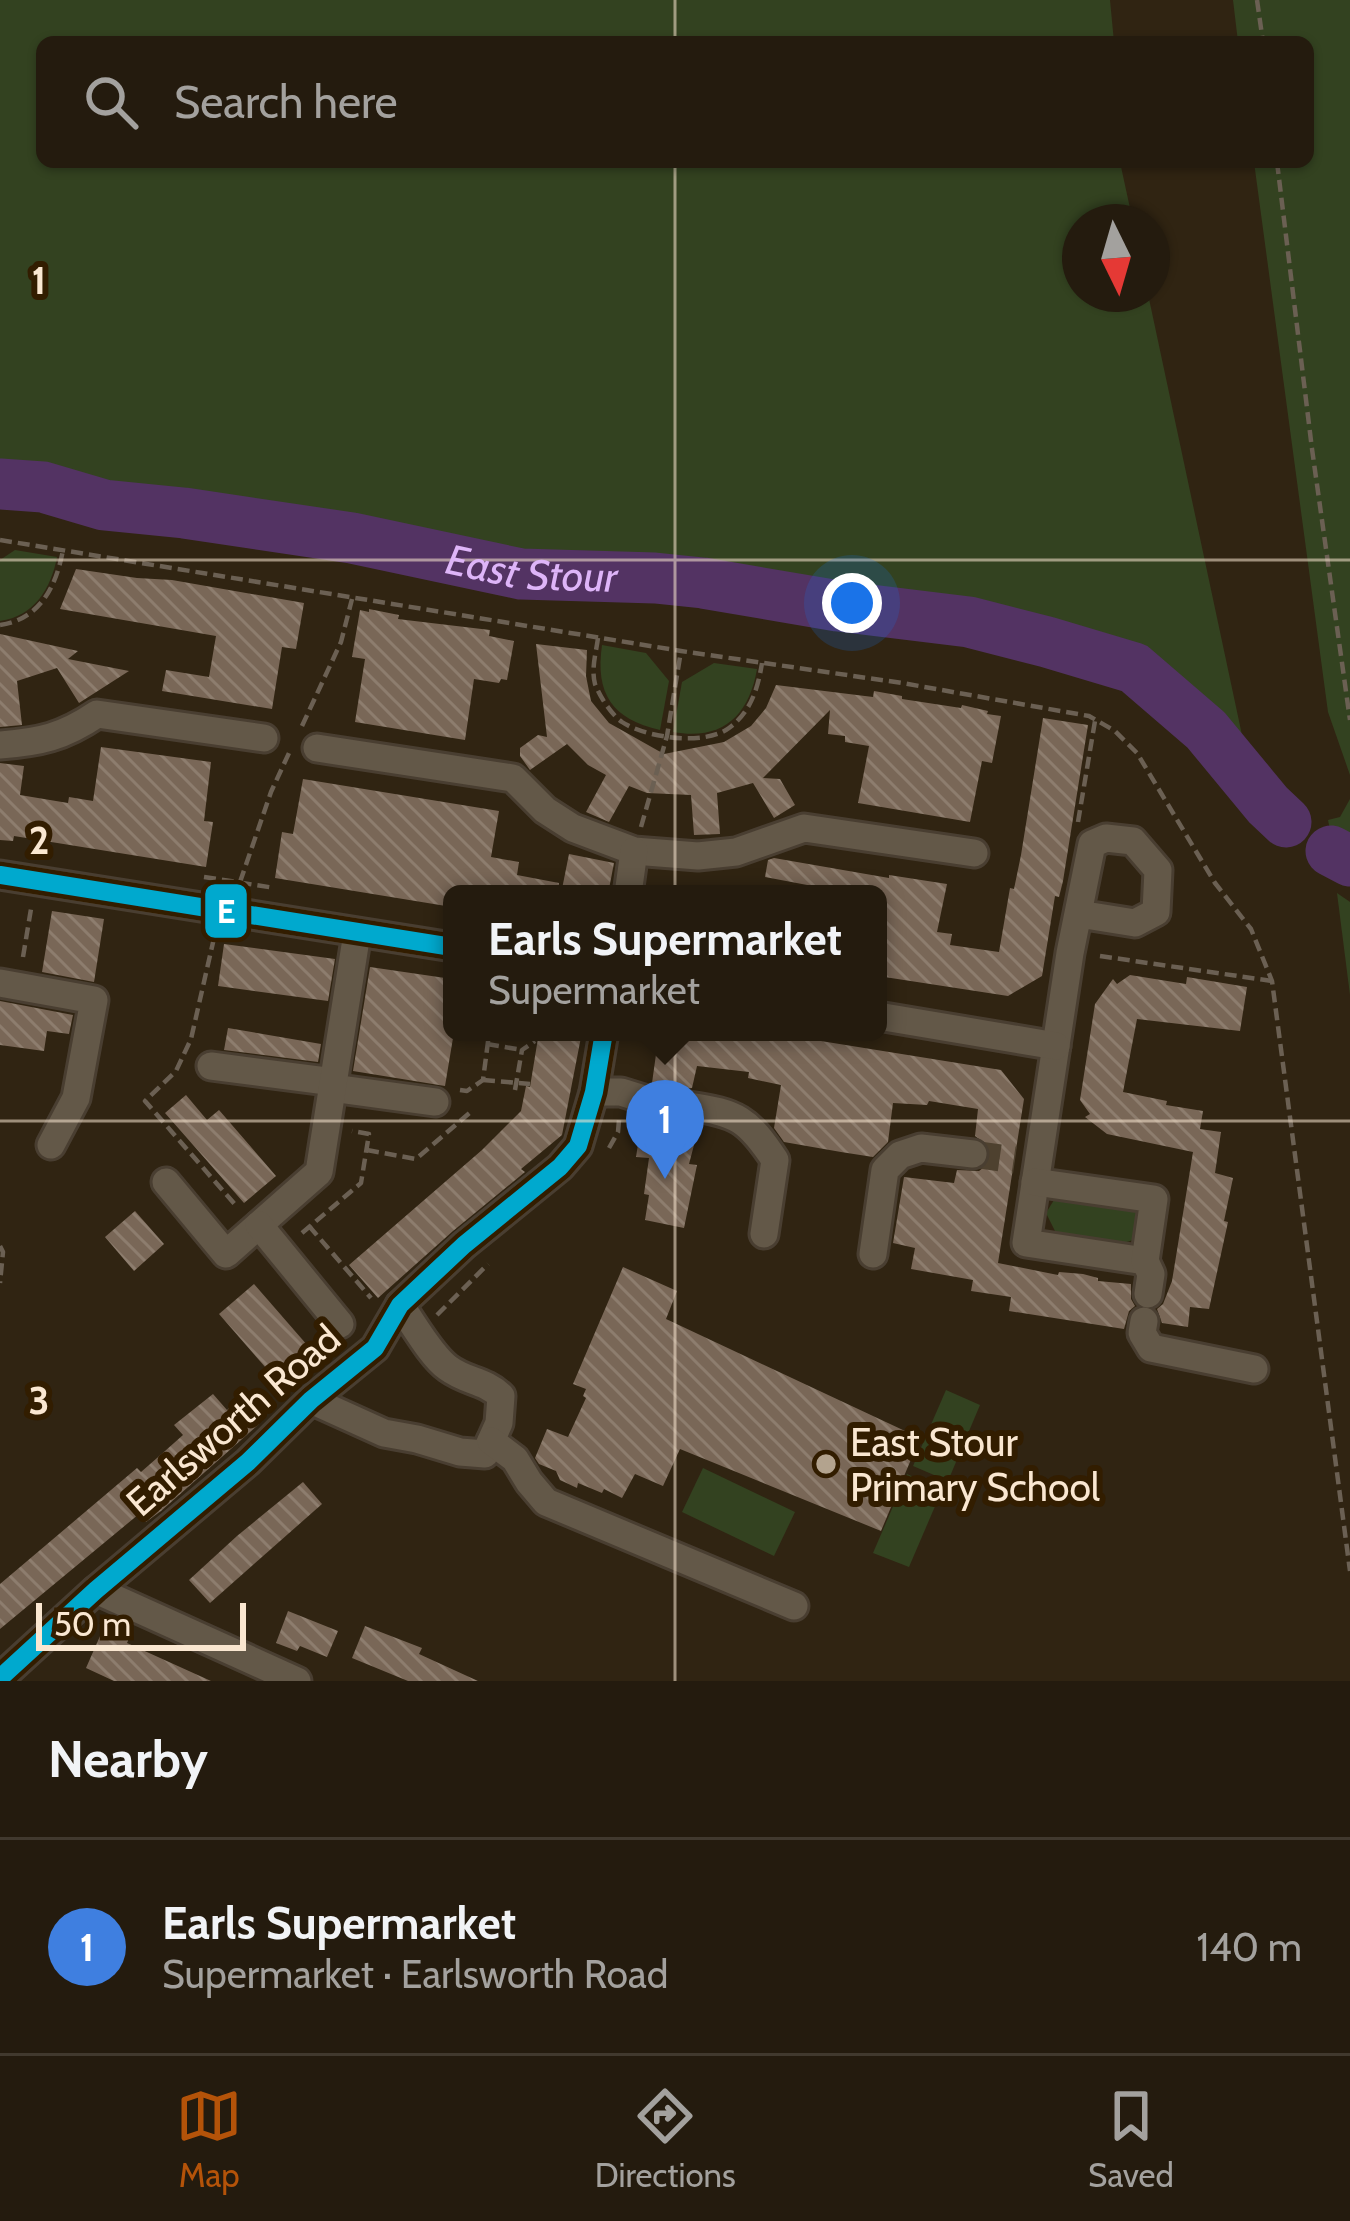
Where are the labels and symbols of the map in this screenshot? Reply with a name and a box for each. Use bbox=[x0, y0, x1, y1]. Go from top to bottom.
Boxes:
north arrow bbox=[1062, 204, 1170, 312]
text: 1 bbox=[32, 256, 46, 304]
water label: East Stour bbox=[441, 533, 620, 603]
your location bbox=[822, 573, 882, 633]
text: 2 bbox=[29, 816, 49, 864]
line badge: E bbox=[203, 882, 249, 940]
text: E bbox=[217, 891, 235, 931]
pin: 1 bbox=[626, 1080, 704, 1179]
street label: Earlsworth Road bbox=[116, 1314, 350, 1526]
text: 3 bbox=[28, 1376, 50, 1424]
place label: East Stour Primary School bbox=[850, 1418, 1100, 1511]
marker: East Stour Primary School bbox=[813, 1451, 839, 1477]
scale bar bbox=[36, 1597, 246, 1650]

